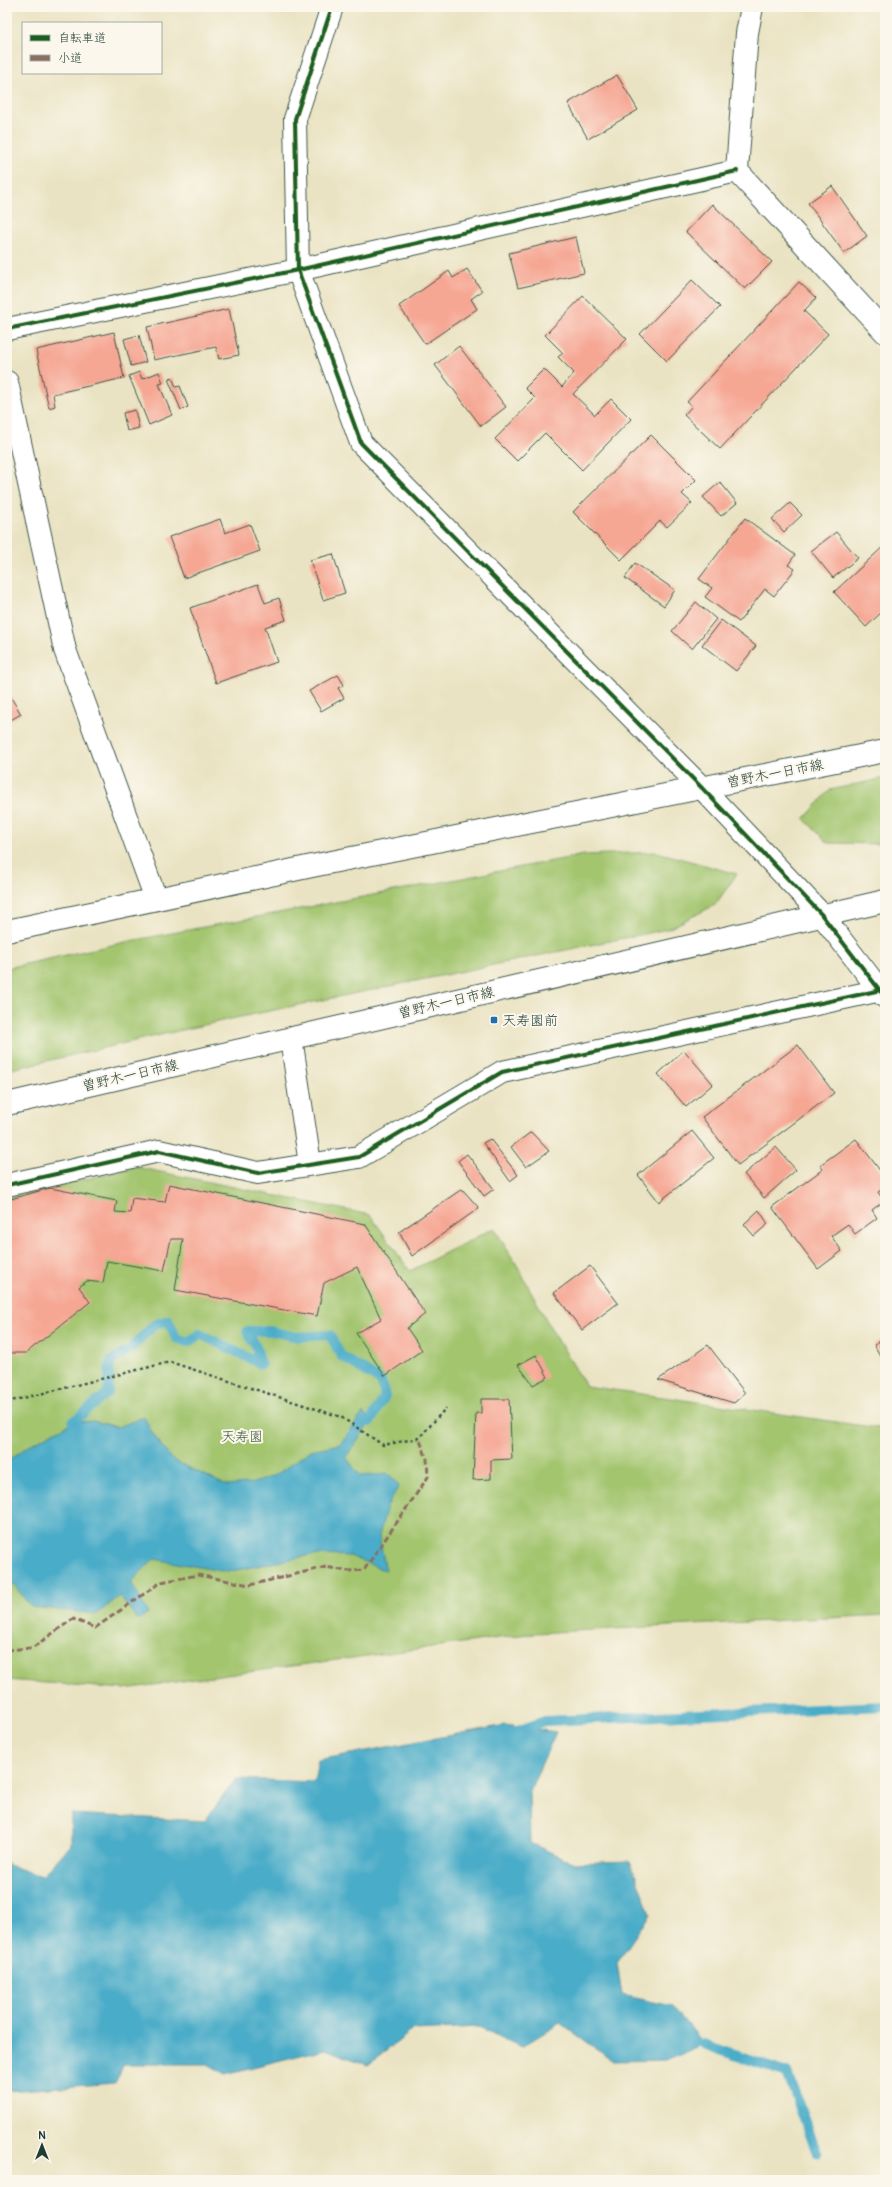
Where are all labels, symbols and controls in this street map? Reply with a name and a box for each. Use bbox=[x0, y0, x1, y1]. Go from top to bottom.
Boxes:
legend bbox=[22, 22, 162, 74]
text: 自転車道 bbox=[58, 31, 106, 46]
text: 小道 bbox=[58, 51, 82, 66]
street label: 曽野木一日市線 bbox=[725, 756, 825, 791]
street label: 曽野木一日市線 bbox=[396, 983, 496, 1022]
place label: 天寿園前 bbox=[502, 1012, 558, 1029]
marker: 天寿園前 bbox=[489, 1015, 499, 1025]
street label: 曽野木一日市線 bbox=[80, 1056, 180, 1095]
park label: 天寿園 bbox=[221, 1428, 263, 1445]
north arrow bbox=[22, 2125, 62, 2165]
text: N bbox=[38, 2129, 46, 2142]

